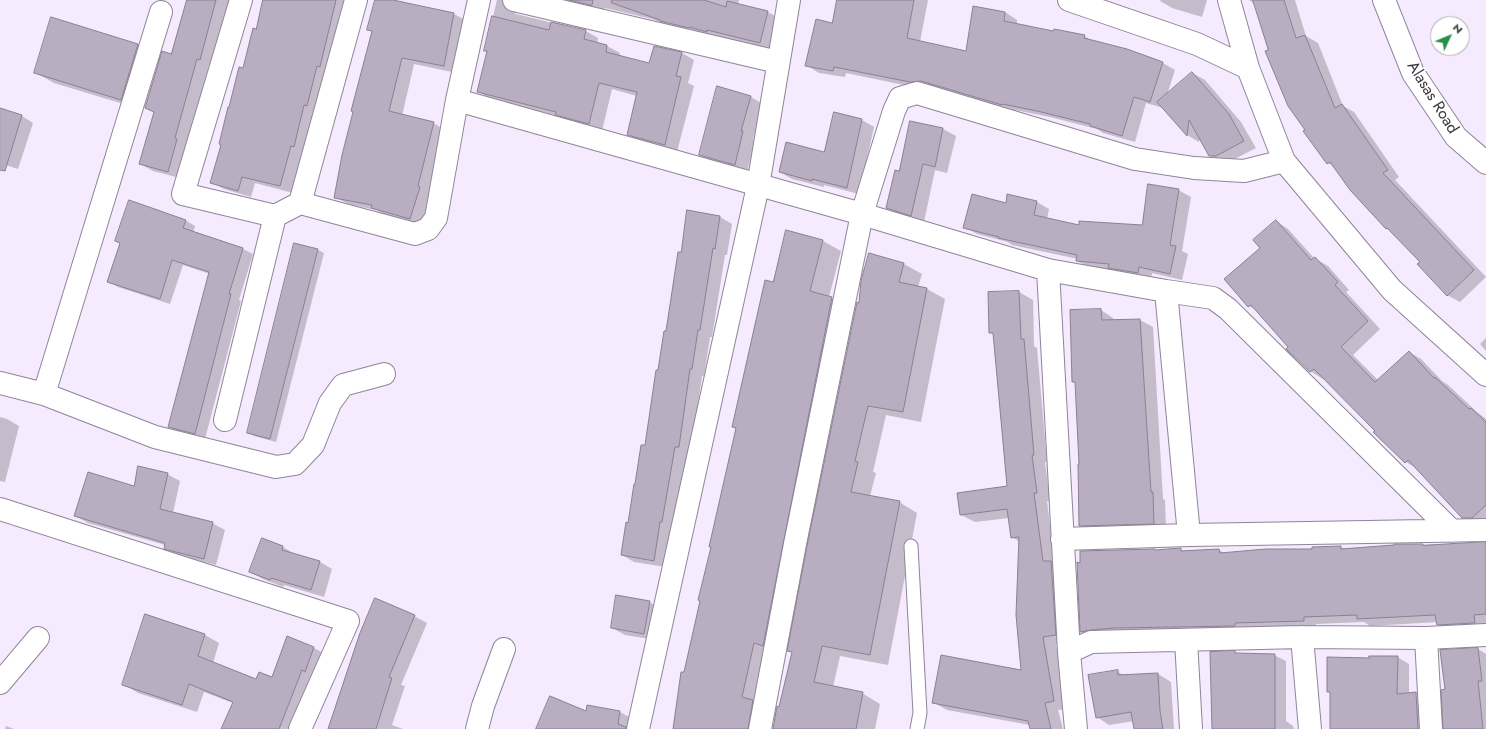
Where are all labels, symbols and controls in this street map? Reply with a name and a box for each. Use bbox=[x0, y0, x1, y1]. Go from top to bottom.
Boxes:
north arrow bbox=[1430, 16, 1470, 56]
text: N bbox=[1449, 20, 1467, 37]
street label: Alasas Road bbox=[1402, 58, 1462, 138]

